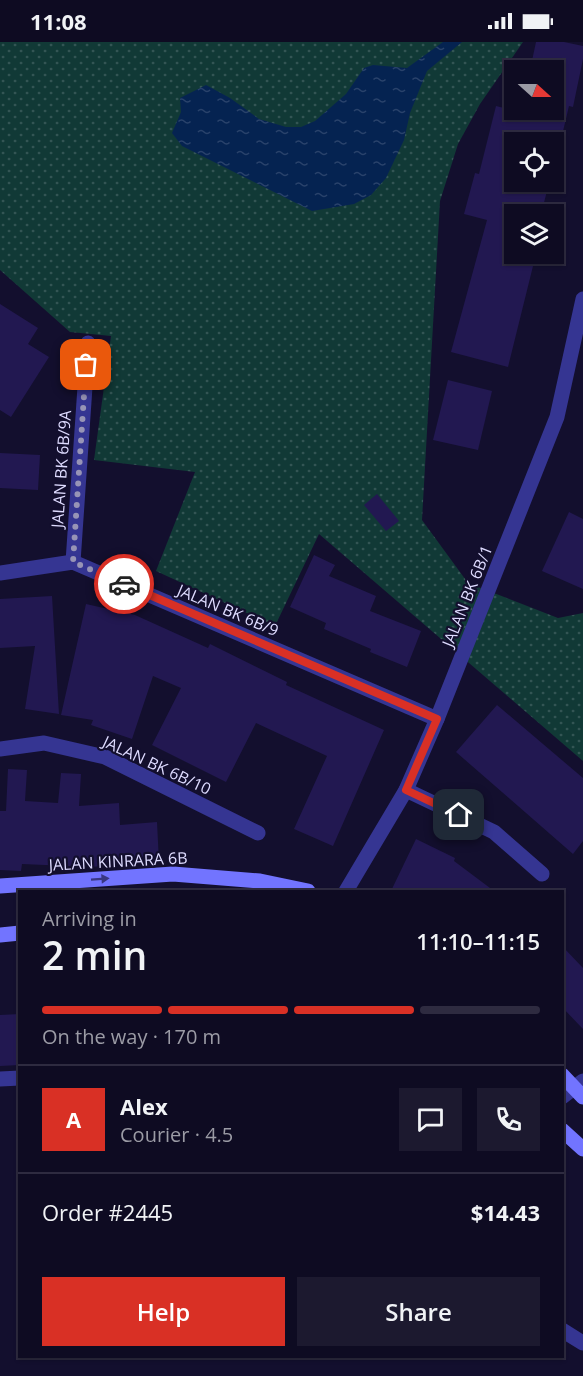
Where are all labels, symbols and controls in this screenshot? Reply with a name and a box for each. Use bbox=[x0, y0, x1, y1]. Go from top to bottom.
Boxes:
text: 11:08 bbox=[30, 6, 87, 36]
north arrow bbox=[504, 60, 564, 120]
map controls bbox=[504, 60, 564, 264]
button: locate bbox=[504, 132, 564, 192]
button: layers bbox=[504, 204, 564, 264]
pin bbox=[60, 339, 111, 390]
icon: bag bbox=[69, 348, 102, 381]
street label: JALAN BK 6B/9A bbox=[46, 409, 76, 531]
street label: JALAN BK 6B/1 bbox=[436, 542, 497, 652]
courier bbox=[94, 554, 154, 614]
icon: car bbox=[108, 568, 141, 601]
street label: JALAN BK 6B/9 bbox=[172, 578, 282, 641]
street label: JALAN BK 6B/10 bbox=[98, 729, 215, 800]
pin bbox=[433, 789, 484, 840]
icon: home bbox=[442, 798, 475, 831]
street label: JALAN KINRARA 6B bbox=[46, 846, 188, 876]
one-way arrow bbox=[91, 874, 110, 884]
text: Arriving in bbox=[42, 905, 137, 932]
text: 11:10–11:15 bbox=[416, 926, 540, 956]
text: 2 min bbox=[42, 928, 147, 981]
text: On the way · 170 m bbox=[42, 1023, 221, 1050]
button: chat bbox=[399, 1088, 462, 1151]
button: phone bbox=[477, 1088, 540, 1151]
text: Alex bbox=[120, 1091, 168, 1121]
text: A bbox=[66, 1104, 81, 1134]
text: Courier · 4.5 bbox=[120, 1121, 233, 1148]
text: Order #2445 bbox=[42, 1197, 173, 1227]
text: $14.43 bbox=[471, 1197, 540, 1227]
button: Help bbox=[42, 1277, 285, 1346]
button: Share bbox=[297, 1277, 540, 1346]

